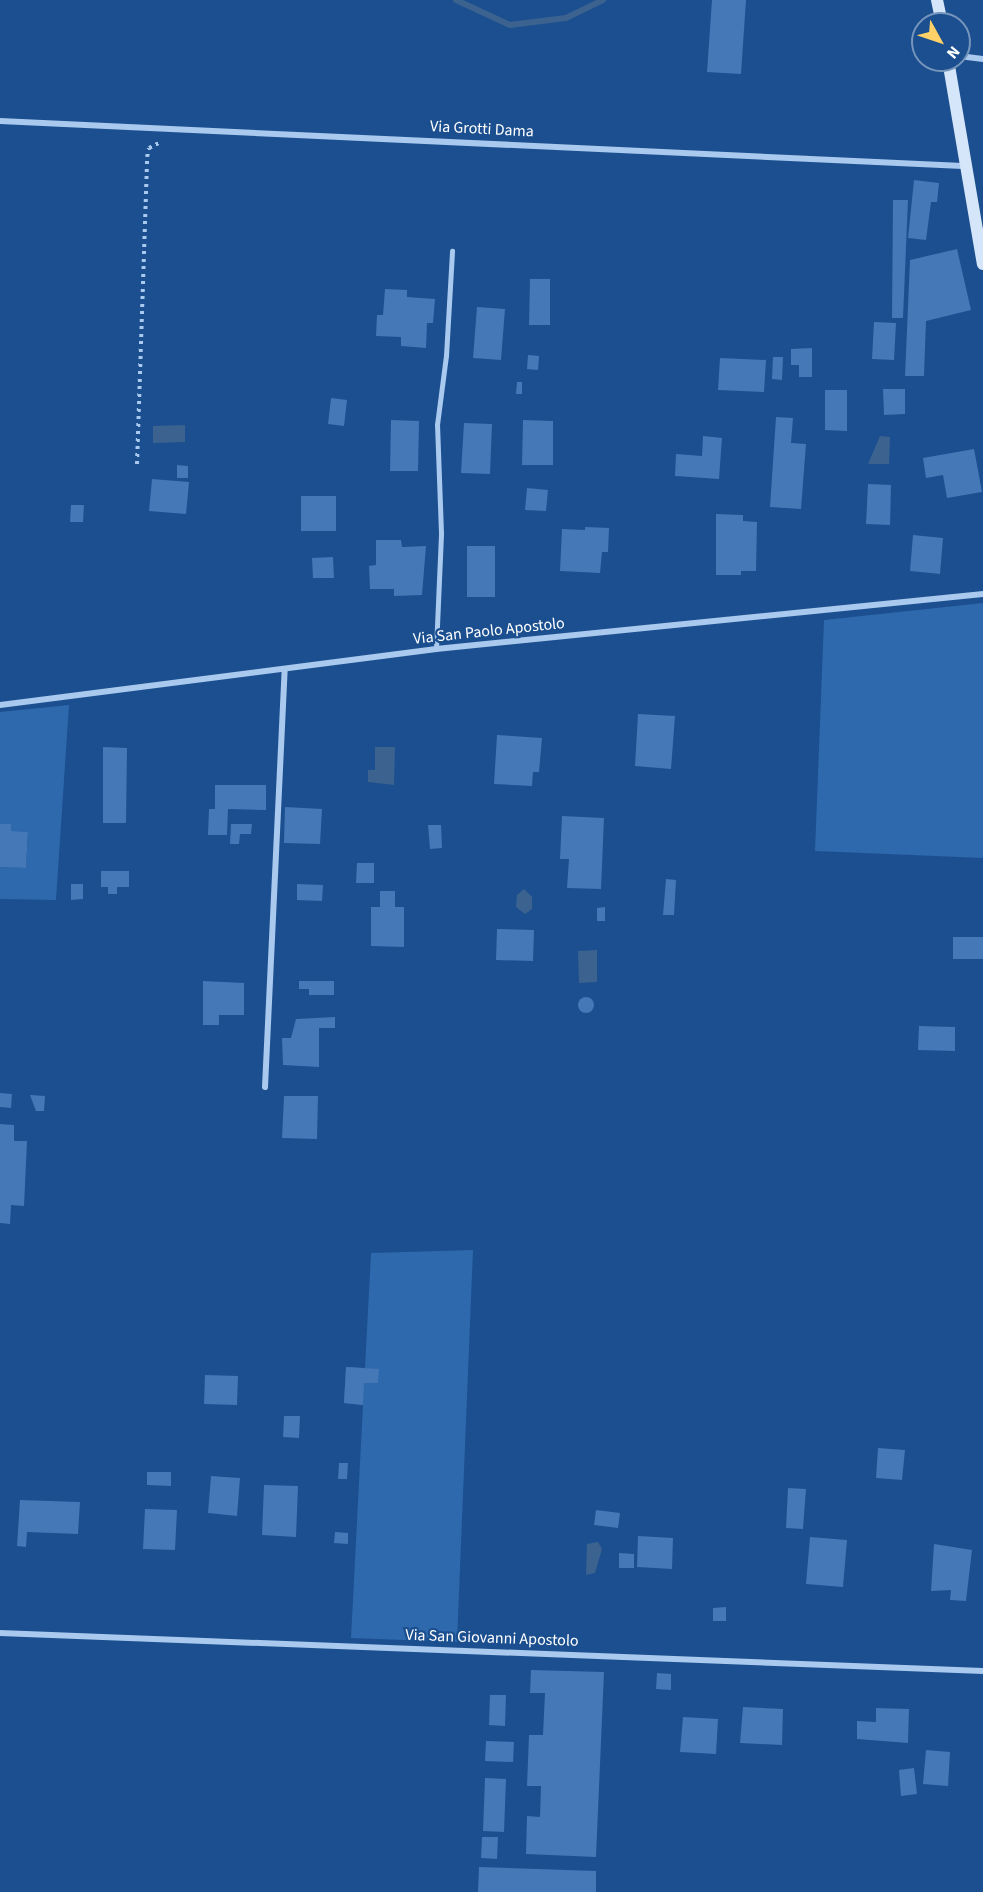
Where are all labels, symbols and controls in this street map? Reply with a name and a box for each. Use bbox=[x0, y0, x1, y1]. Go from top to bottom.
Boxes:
north arrow bbox=[911, 12, 971, 72]
text: N bbox=[941, 41, 965, 63]
street label: Via Grotti Dama bbox=[430, 117, 534, 141]
street label: Via San Paolo Apostolo bbox=[412, 613, 566, 649]
street label: Via San Giovanni Apostolo bbox=[405, 1625, 579, 1651]

